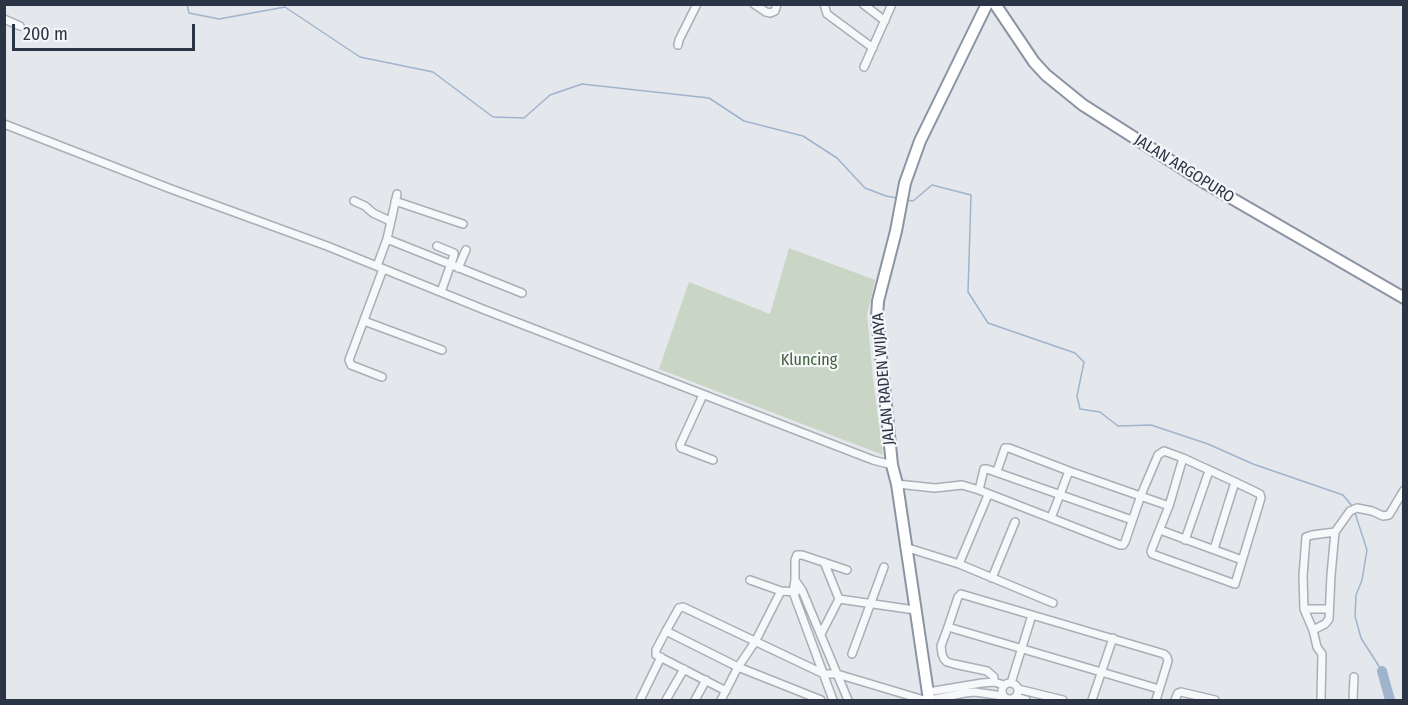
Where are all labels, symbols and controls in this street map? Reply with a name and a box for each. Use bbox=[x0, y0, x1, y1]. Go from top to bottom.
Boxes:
scale bar bbox=[15, 12, 198, 50]
text: 200 m bbox=[23, 23, 68, 45]
street label: JALAN ARGOPURO bbox=[1130, 131, 1238, 207]
street label: JALAN RADEN WIJAYA bbox=[869, 312, 899, 446]
park label: Kluncing bbox=[781, 351, 837, 371]

